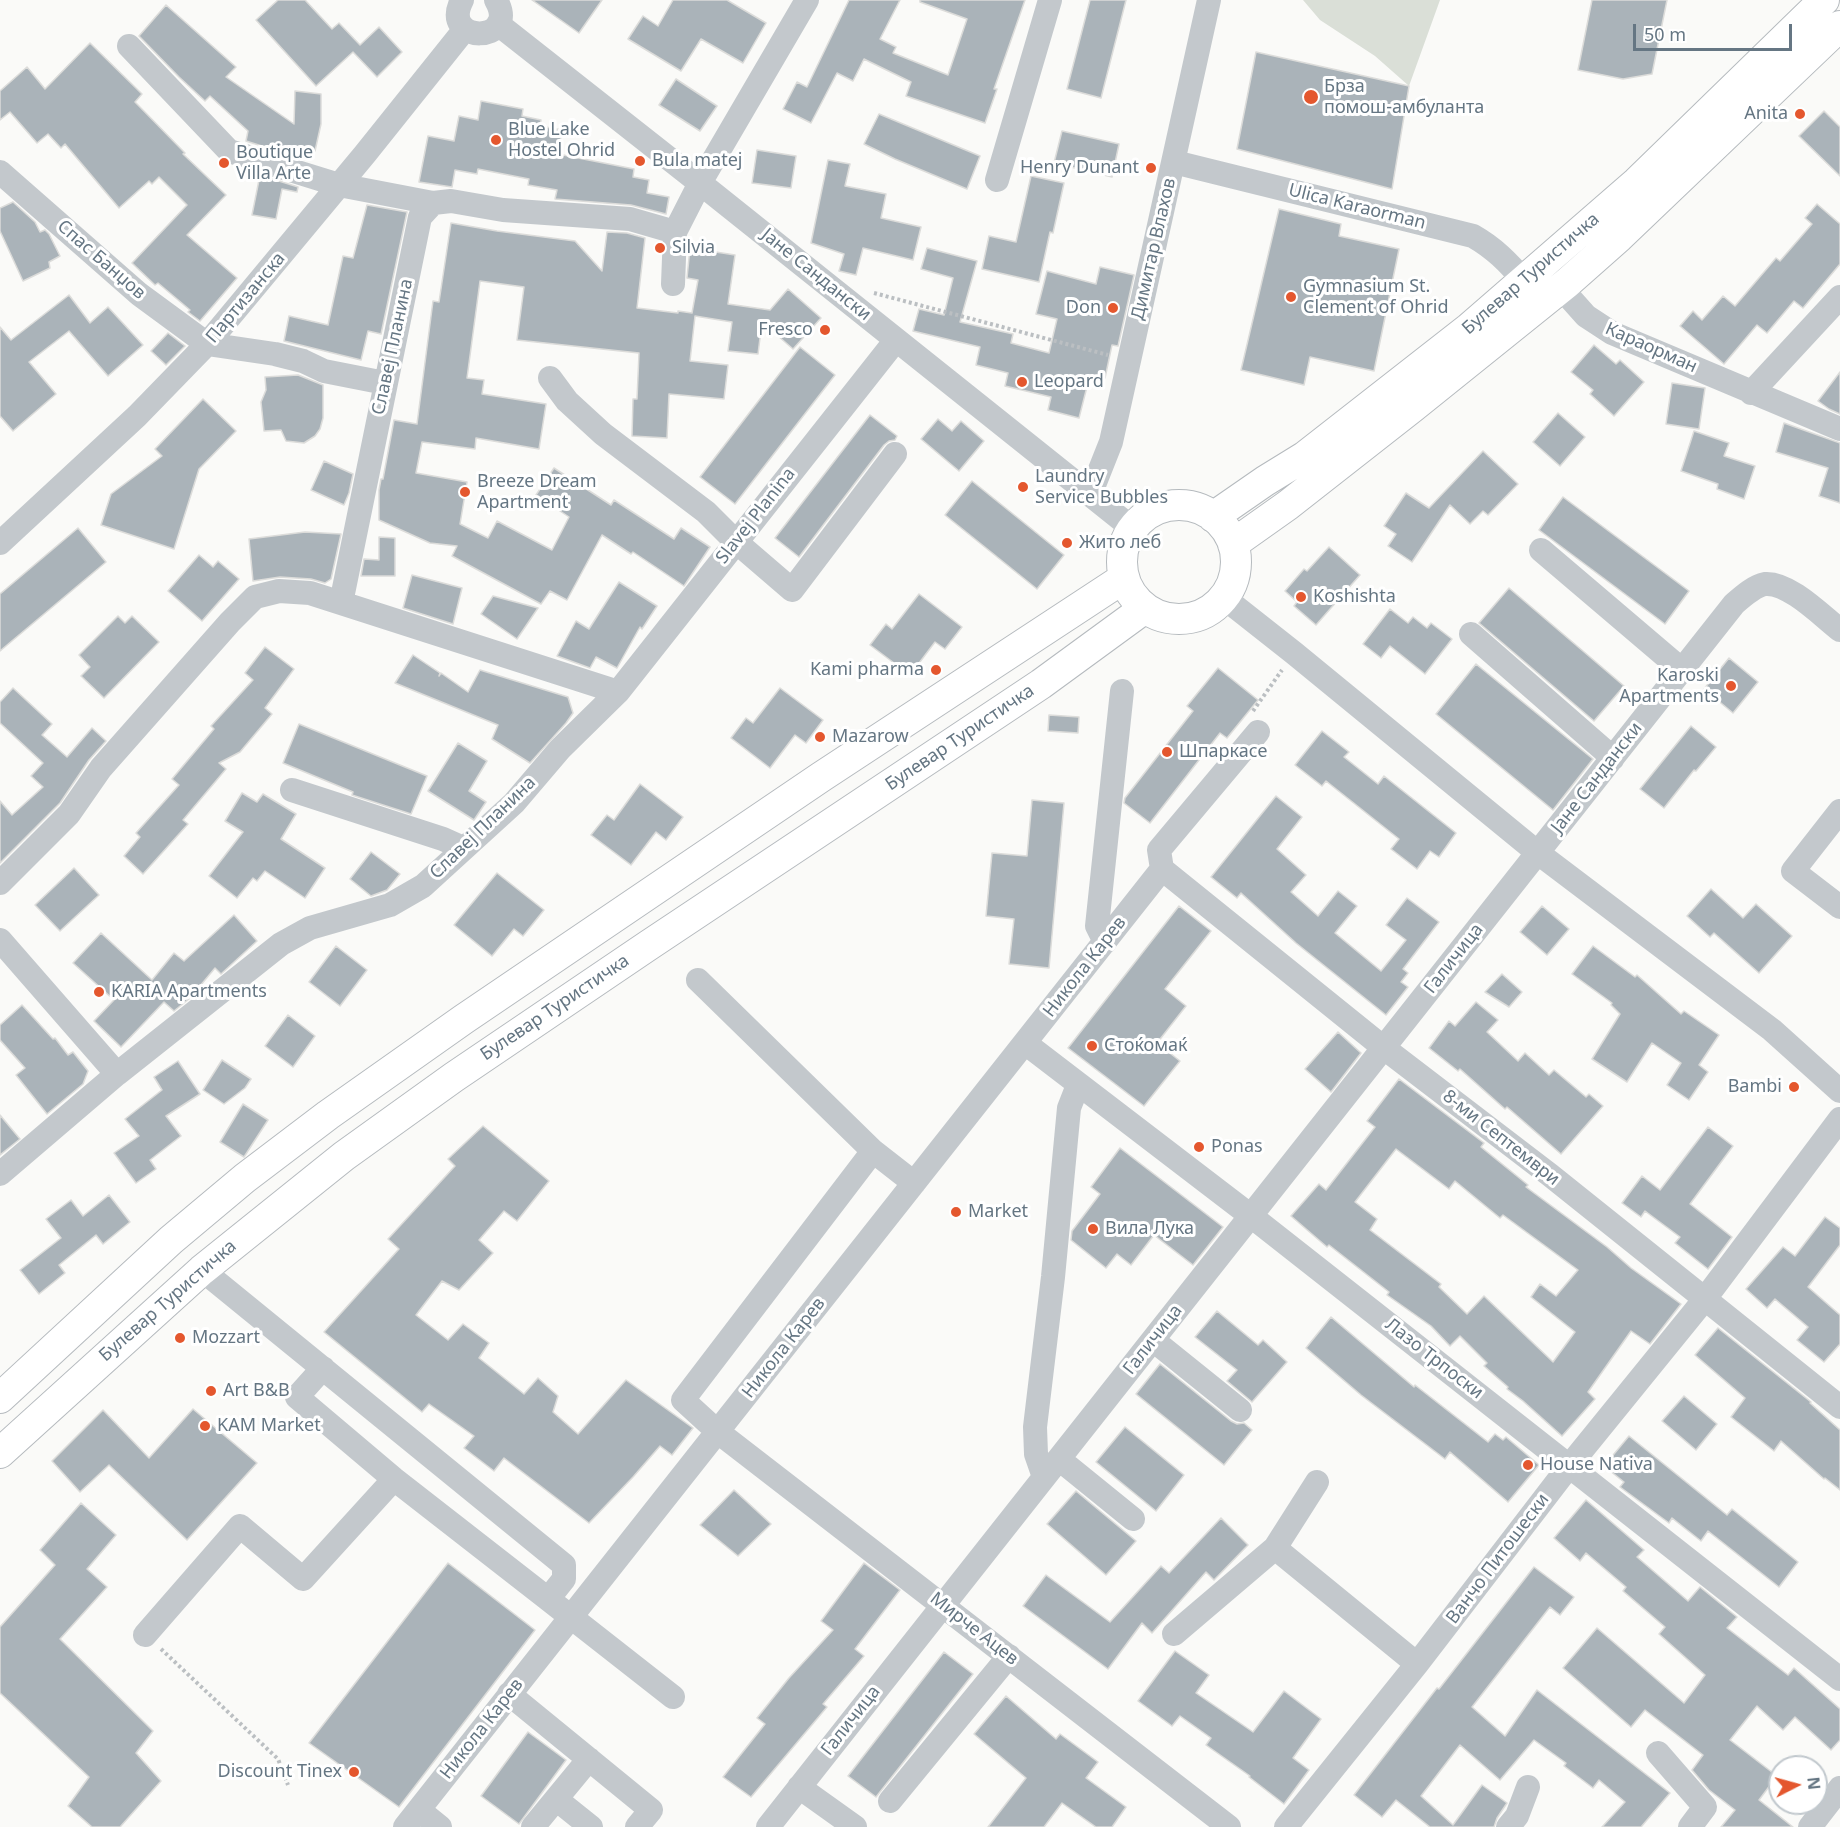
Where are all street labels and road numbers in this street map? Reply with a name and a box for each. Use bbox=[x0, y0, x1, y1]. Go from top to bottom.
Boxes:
street label: Димитар Влахов bbox=[1127, 176, 1181, 322]
street label: Ulica Karaorman bbox=[1286, 180, 1428, 234]
street label: Булевар Туристичка bbox=[1458, 209, 1604, 339]
street label: Спас Банџов bbox=[52, 216, 150, 304]
street label: Јане Сандански bbox=[757, 224, 875, 326]
street label: Партизанска bbox=[202, 248, 290, 348]
street label: Славеј Планина bbox=[368, 277, 418, 417]
street label: Караорман bbox=[1602, 318, 1700, 378]
street label: Slavej Planina bbox=[712, 464, 800, 568]
street label: Булевар Туристичка bbox=[882, 680, 1038, 796]
street label: Јане Сандански bbox=[1547, 718, 1647, 838]
street label: Славеј Планина bbox=[426, 772, 540, 884]
street label: Никола Карев bbox=[1039, 912, 1131, 1022]
street label: Галичица bbox=[1420, 920, 1488, 998]
street label: Булевар Туристичка bbox=[477, 950, 633, 1066]
street label: 8-ми Септември bbox=[1438, 1086, 1564, 1190]
street label: Булевар Туристичка bbox=[95, 1236, 241, 1366]
street label: Никола Карев bbox=[738, 1293, 830, 1403]
street label: Галичица bbox=[1119, 1301, 1187, 1379]
street label: Лазо Трпоски bbox=[1381, 1314, 1487, 1404]
street label: Ванчо Питошески bbox=[1442, 1490, 1554, 1628]
street label: Мирче Ацев bbox=[926, 1588, 1022, 1670]
street label: Никола Карев bbox=[436, 1674, 528, 1784]
street label: Галичица bbox=[817, 1682, 885, 1760]

